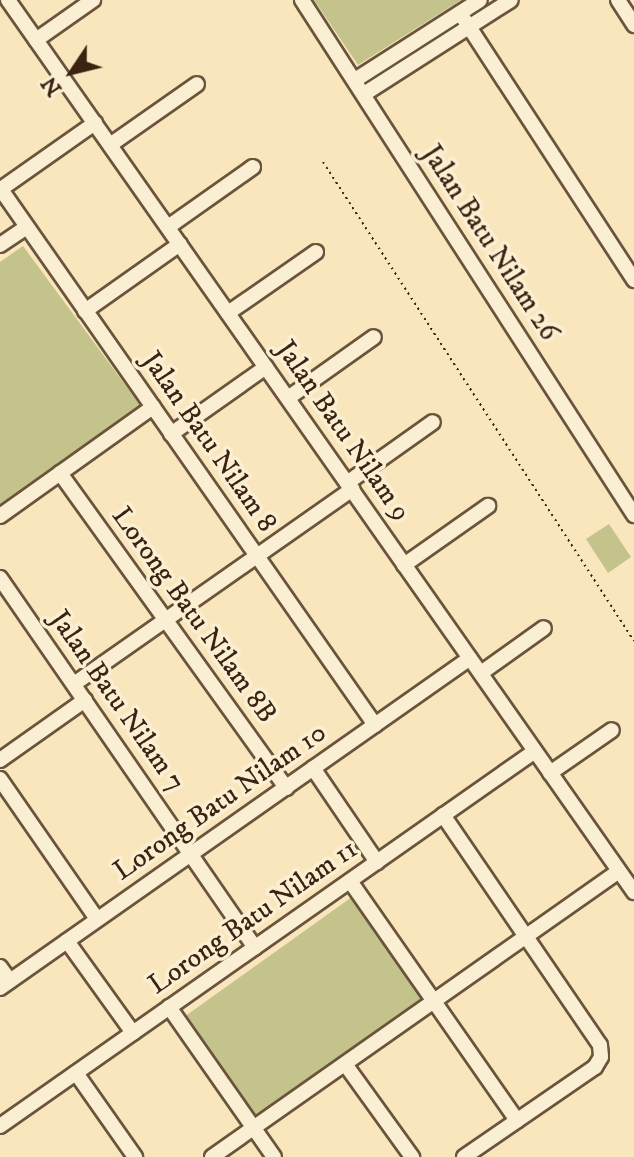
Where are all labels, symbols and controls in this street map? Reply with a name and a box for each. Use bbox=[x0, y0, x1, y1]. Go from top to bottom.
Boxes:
north arrow bbox=[32, 32, 112, 112]
text: N bbox=[36, 71, 68, 101]
street label: Jalan Batu Nilam 26 bbox=[414, 139, 566, 347]
street label: Jalan Batu Nilam 9 bbox=[268, 334, 418, 528]
street label: Jalan Batu Nilam 8 bbox=[134, 345, 284, 539]
street label: Lorong Batu Nilam 8B bbox=[104, 500, 284, 730]
street label: Jalan Batu Nilam 7 bbox=[42, 604, 192, 798]
street label: Lorong Batu Nilam 10 bbox=[107, 716, 333, 888]
street label: Lorong Batu Nilam 11 bbox=[142, 832, 364, 1002]

